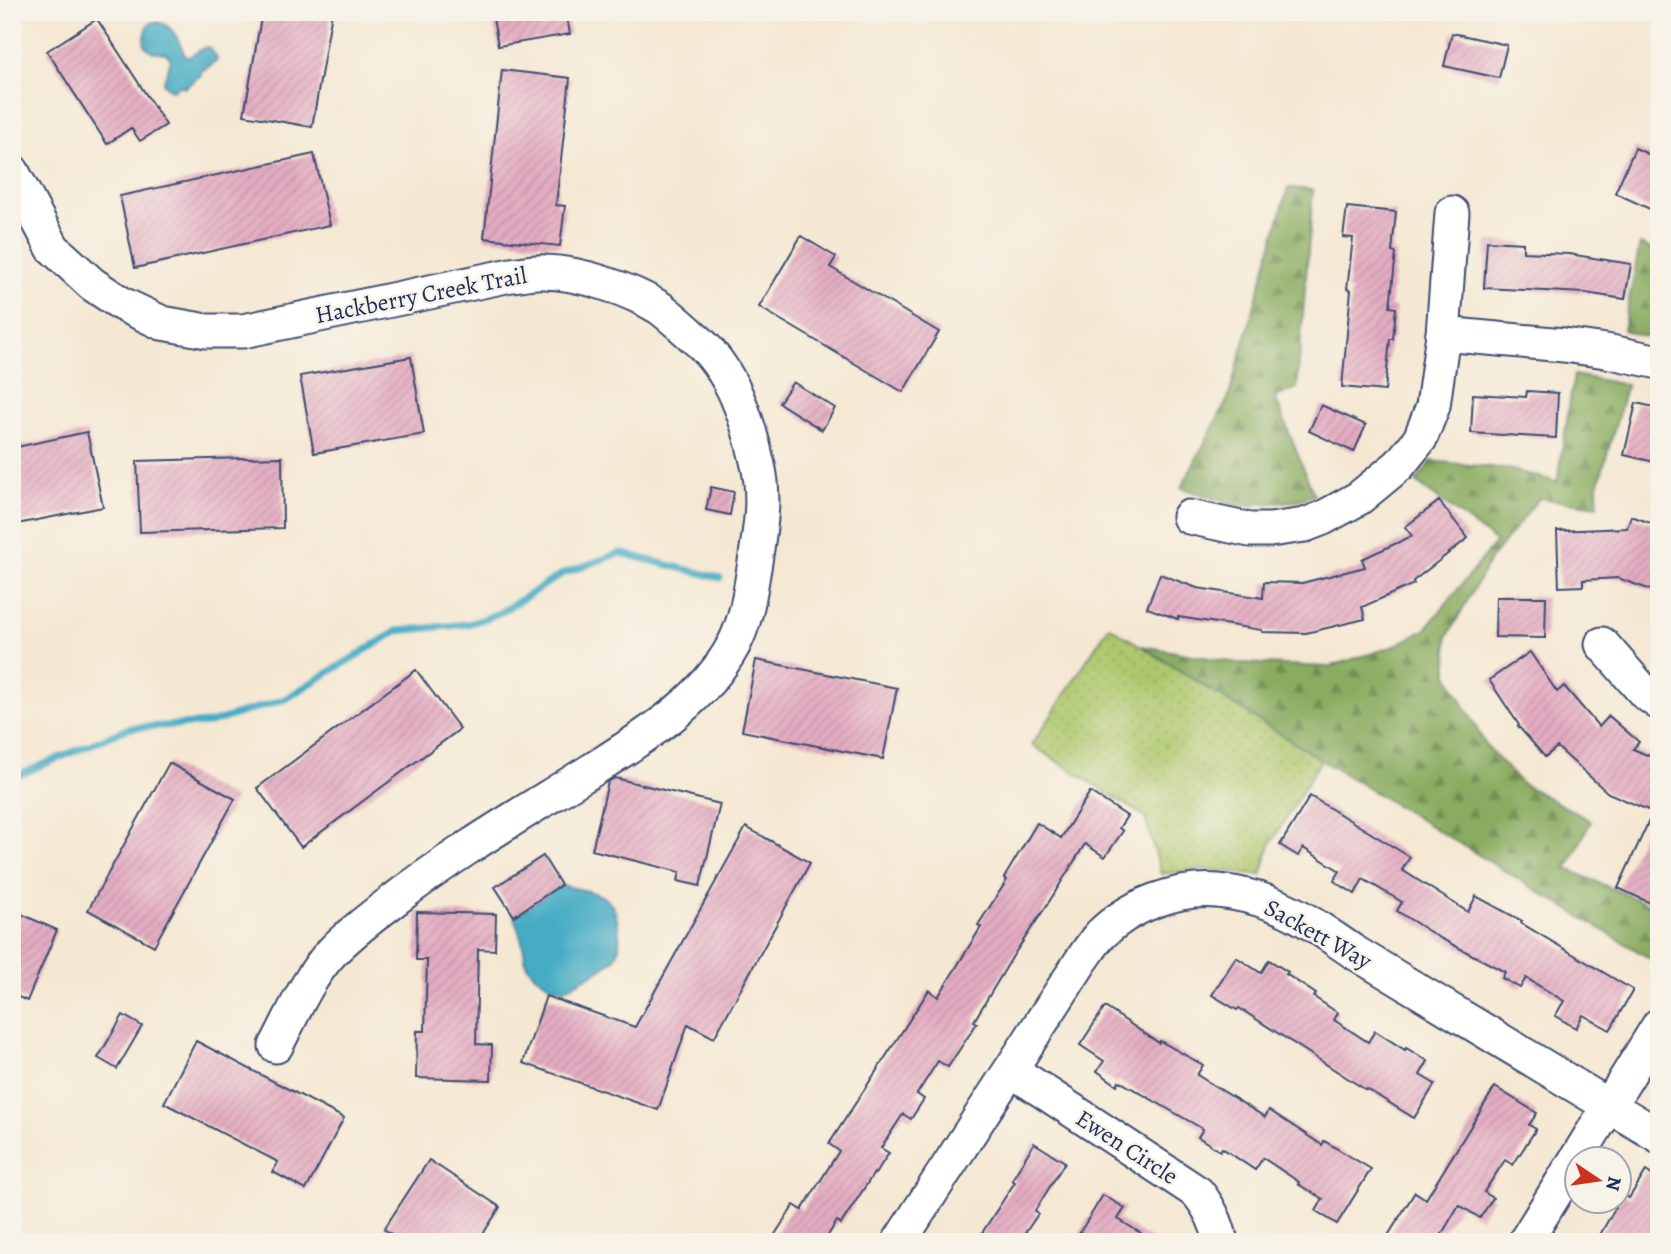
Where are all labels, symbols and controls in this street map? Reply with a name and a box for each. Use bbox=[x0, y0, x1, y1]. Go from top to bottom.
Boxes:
street label: Hackberry Creek Trail bbox=[312, 259, 530, 331]
street label: Sackett Way bbox=[1259, 891, 1378, 977]
street label: Ewen Circle bbox=[1070, 1102, 1184, 1192]
north arrow bbox=[1562, 1146, 1632, 1216]
text: N bbox=[1599, 1174, 1628, 1193]

